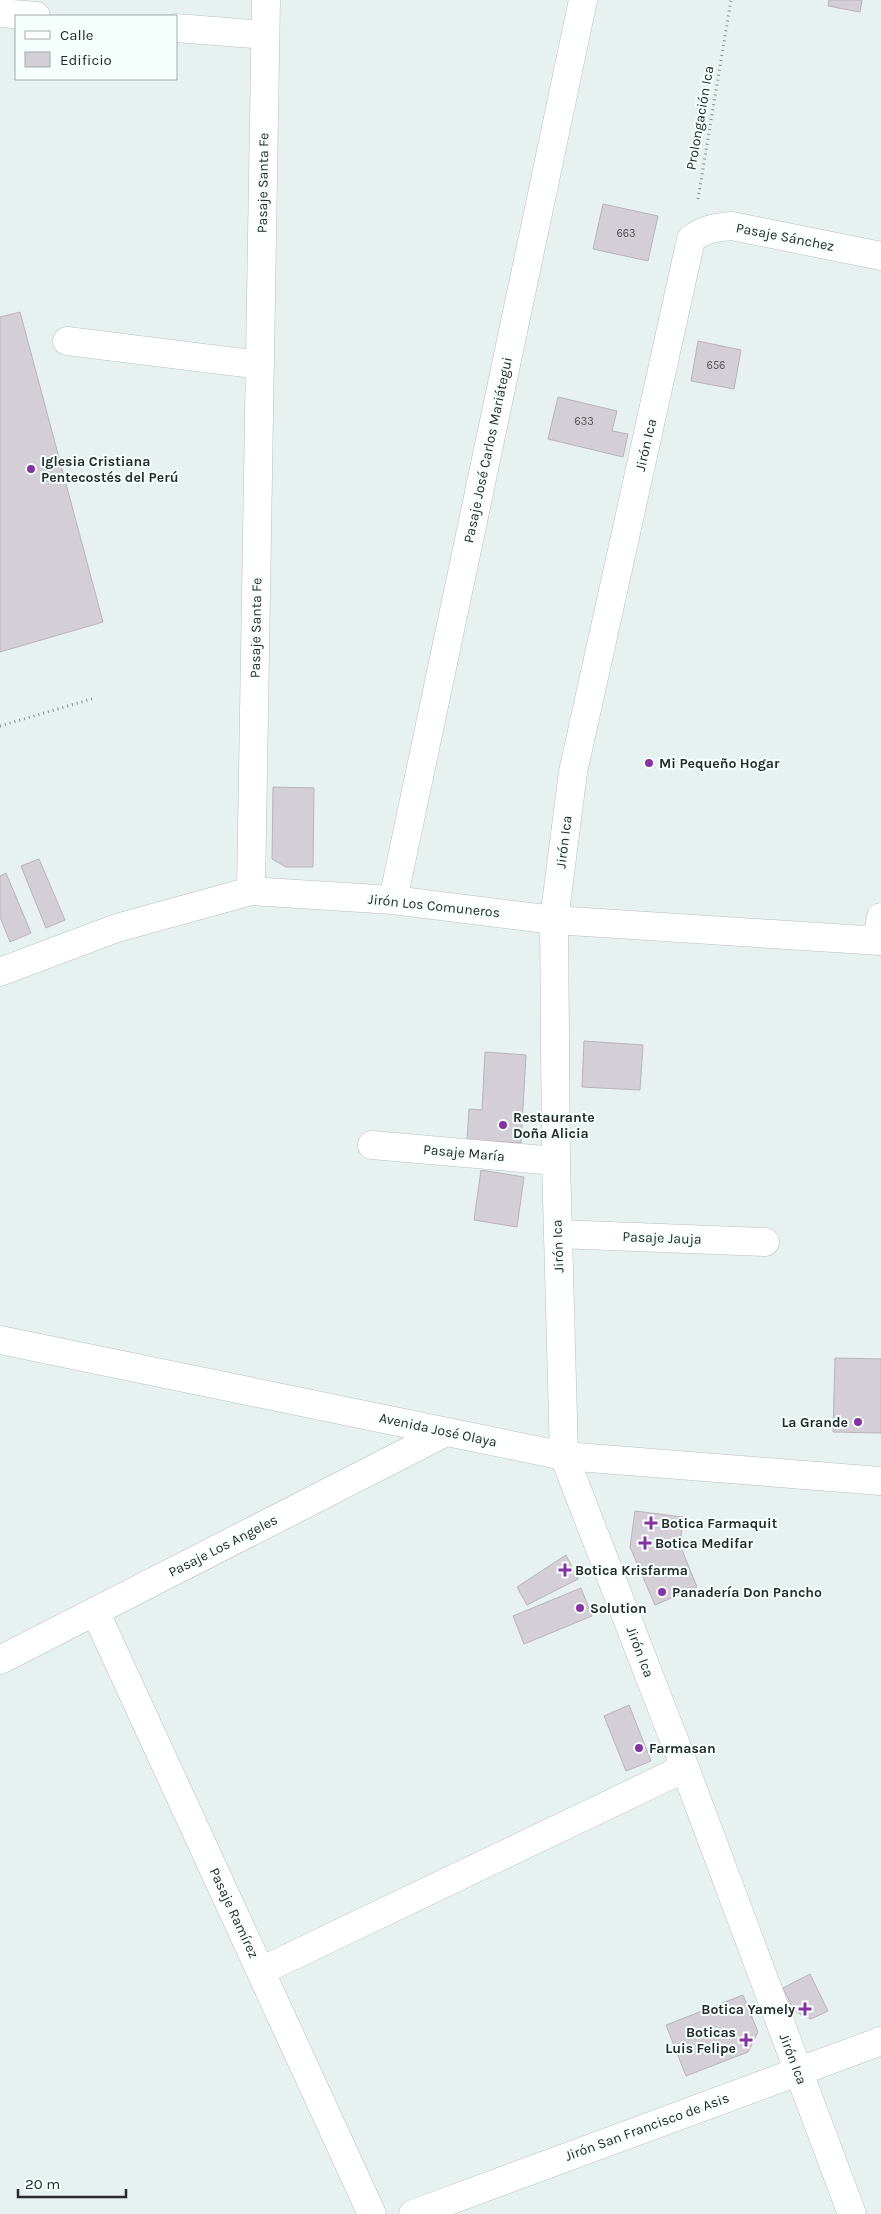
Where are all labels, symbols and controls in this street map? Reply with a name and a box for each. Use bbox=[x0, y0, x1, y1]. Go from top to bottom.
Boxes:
legend bbox=[15, 15, 178, 80]
text: Calle bbox=[60, 26, 94, 44]
text: Edificio bbox=[60, 51, 112, 69]
street label: Prolongación Ica bbox=[682, 64, 718, 172]
street label: Pasaje Santa Fe bbox=[254, 133, 272, 233]
street label: Pasaje Sánchez bbox=[735, 219, 835, 255]
house number: 663 bbox=[616, 227, 636, 240]
street label: Pasaje José Carlos Mariátegui bbox=[460, 355, 516, 545]
house number: 656 bbox=[707, 359, 725, 372]
house number: 633 bbox=[574, 415, 594, 428]
street label: Jirón Ica bbox=[632, 417, 660, 473]
place label: Iglesia Cristiana Pentecostés del Perú bbox=[41, 453, 178, 486]
marker: Iglesia Cristiana Pentecostés del Perú bbox=[25, 463, 37, 475]
street label: Pasaje Santa Fe bbox=[247, 578, 265, 678]
place label: Mi Pequeño Hogar bbox=[659, 755, 780, 772]
marker: Mi Pequeño Hogar bbox=[643, 757, 655, 769]
street label: Jirón Ica bbox=[552, 815, 576, 869]
street label: Jirón Los Comuneros bbox=[367, 891, 501, 921]
place label: Restaurante Doña Alicia bbox=[513, 1109, 595, 1142]
marker: Restaurante Doña Alicia bbox=[497, 1119, 509, 1131]
street label: Pasaje María bbox=[422, 1141, 506, 1165]
street label: Jirón Ica bbox=[549, 1219, 567, 1273]
street label: Pasaje Jauja bbox=[622, 1228, 702, 1248]
street label: Avenida José Olaya bbox=[378, 1409, 498, 1451]
place label: La Grande bbox=[781, 1414, 848, 1431]
marker: La Grande bbox=[852, 1416, 864, 1428]
street label: Pasaje Los Angeles bbox=[166, 1511, 280, 1581]
place label: Botica Farmaquit bbox=[661, 1515, 778, 1532]
marker: Botica Farmaquit bbox=[645, 1517, 657, 1529]
place label: Botica Medifar bbox=[655, 1535, 753, 1552]
marker: Botica Medifar bbox=[639, 1537, 651, 1549]
place label: Botica Krisfarma bbox=[575, 1562, 688, 1579]
marker: Botica Krisfarma bbox=[559, 1564, 571, 1576]
place label: Panadería Don Pancho bbox=[672, 1584, 822, 1601]
marker: Panadería Don Pancho bbox=[656, 1586, 668, 1598]
place label: Solution bbox=[590, 1600, 647, 1617]
marker: Solution bbox=[574, 1602, 586, 1614]
street label: Jirón Ica bbox=[623, 1624, 657, 1680]
place label: Farmasan bbox=[649, 1740, 716, 1757]
marker: Farmasan bbox=[633, 1742, 645, 1754]
street label: Pasaje Ramírez bbox=[206, 1865, 262, 1961]
place label: Botica Yamely bbox=[701, 2001, 795, 2018]
marker: Botica Yamely bbox=[799, 2003, 811, 2015]
place label: Boticas Luis Felipe bbox=[665, 2024, 736, 2057]
street label: Jirón Ica bbox=[776, 2031, 810, 2087]
marker: Boticas Luis Felipe bbox=[740, 2034, 752, 2046]
street label: Jirón San Francisco de Asis bbox=[563, 2089, 731, 2165]
scale bar bbox=[18, 2166, 125, 2198]
text: 20 m bbox=[25, 2175, 60, 2193]

